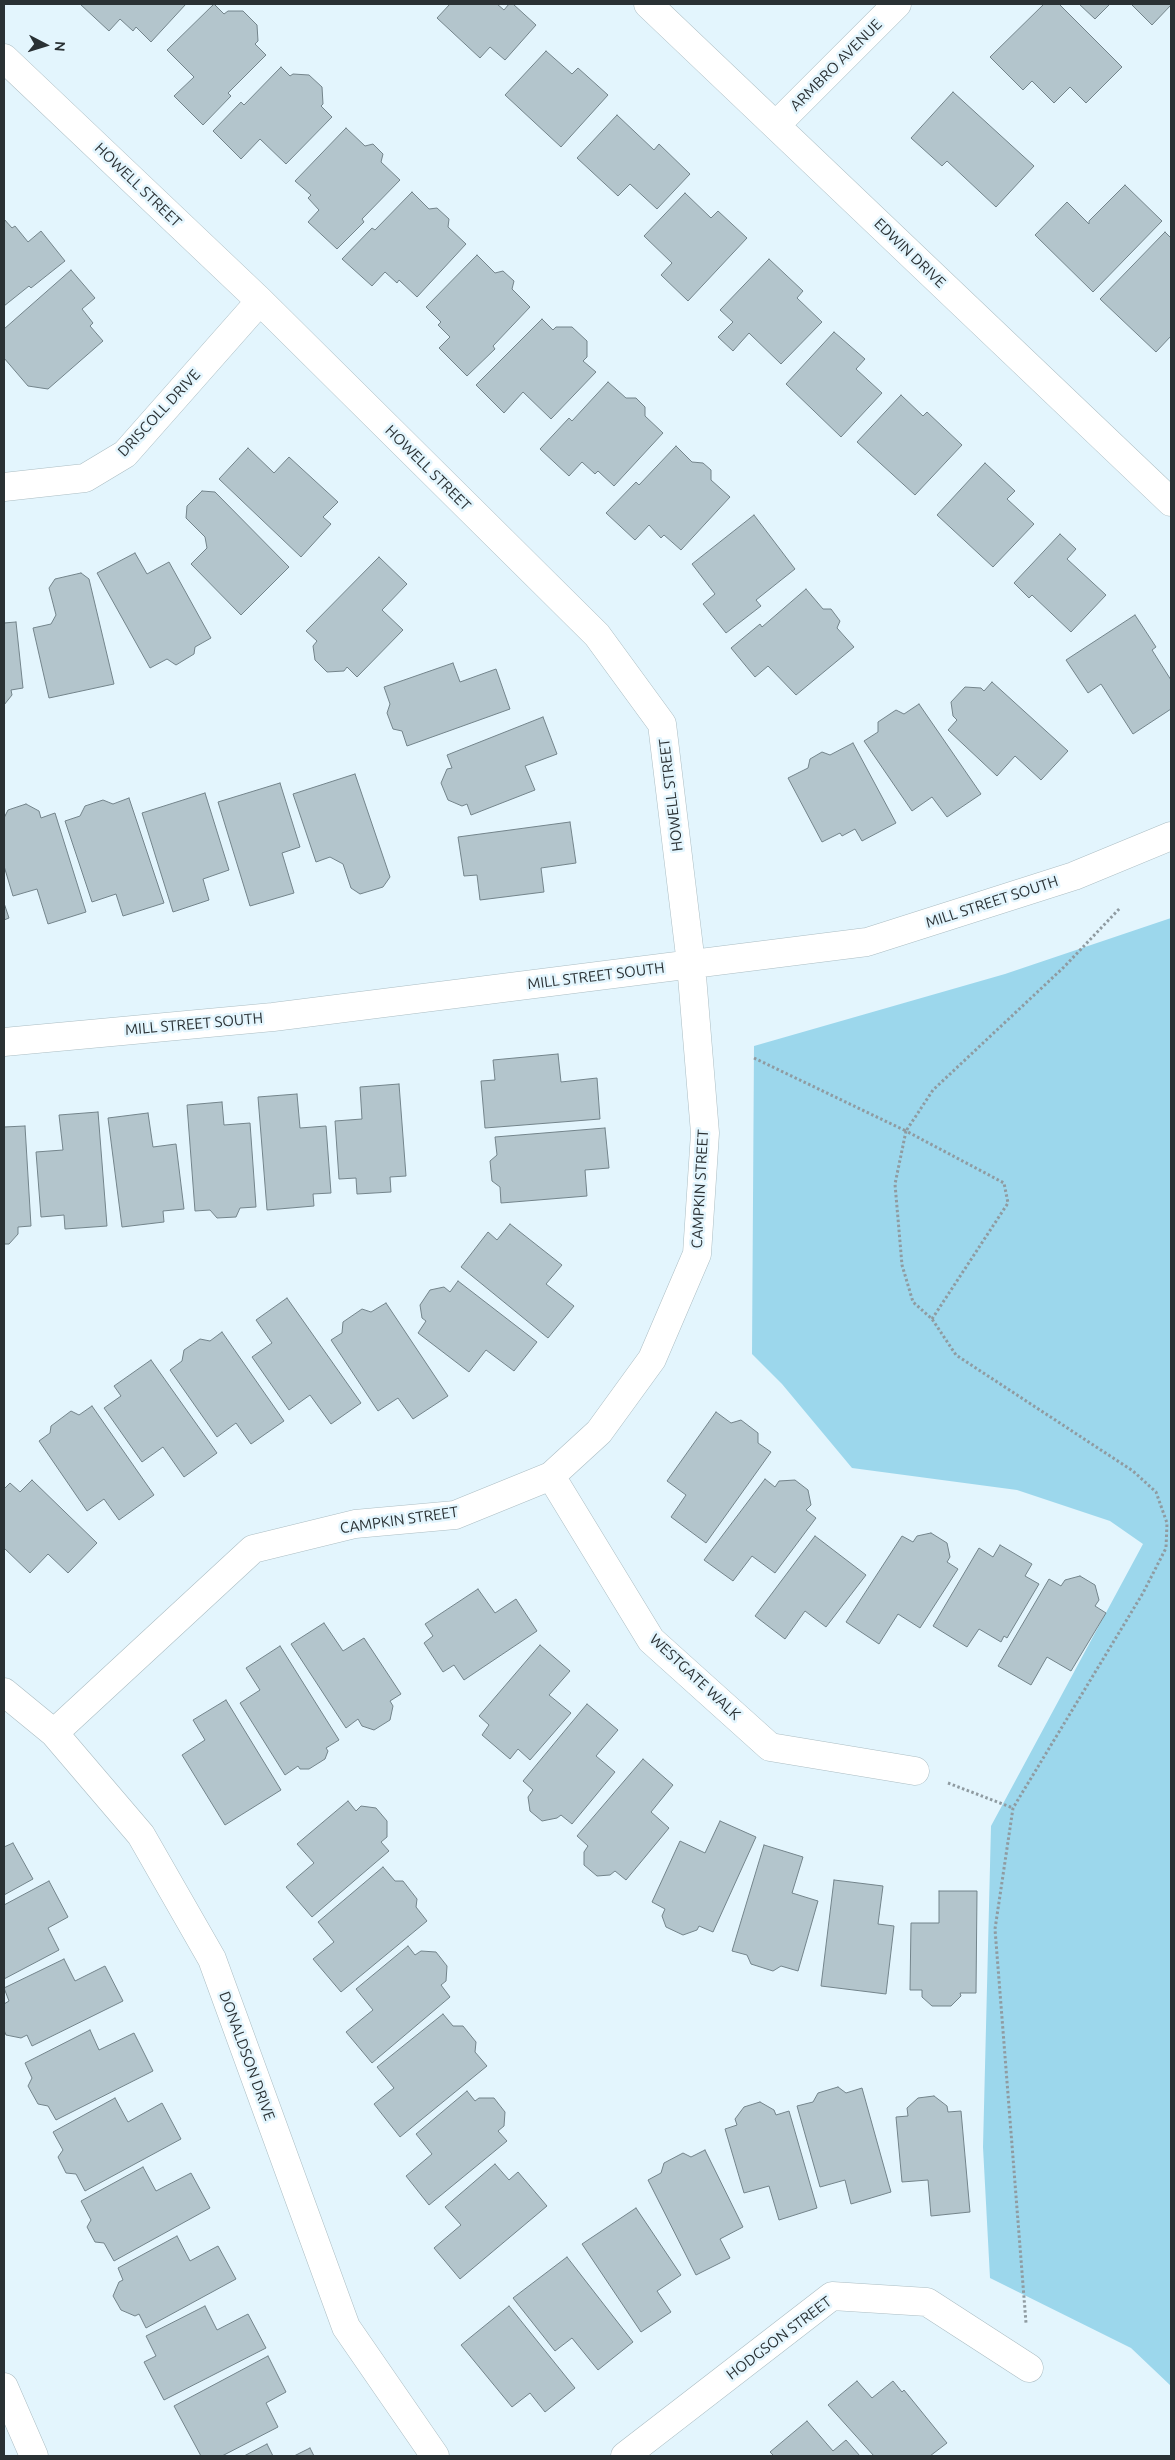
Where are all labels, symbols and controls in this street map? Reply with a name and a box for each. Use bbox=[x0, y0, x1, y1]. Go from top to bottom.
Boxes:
street label: ARMBRO AVENUE bbox=[786, 15, 886, 115]
north arrow bbox=[20, 20, 70, 70]
text: N bbox=[52, 40, 68, 52]
street label: HOWELL STREET bbox=[91, 139, 185, 231]
street label: EDWIN DRIVE bbox=[870, 214, 950, 292]
street label: DRISCOLL DRIVE bbox=[114, 366, 204, 460]
street label: HOWELL STREET bbox=[381, 421, 475, 515]
street label: HOWELL STREET bbox=[655, 737, 687, 853]
street label: MILL STREET SOUTH bbox=[923, 872, 1061, 932]
street label: MILL STREET SOUTH bbox=[526, 959, 666, 993]
street label: MILL STREET SOUTH bbox=[124, 1009, 264, 1039]
street label: CAMPKIN STREET bbox=[688, 1129, 712, 1249]
street label: CAMPKIN STREET bbox=[339, 1503, 459, 1537]
street label: WESTGATE WALK bbox=[646, 1630, 744, 1724]
street label: DONALDSON DRIVE bbox=[215, 1989, 279, 2123]
street label: HODGSON STREET bbox=[723, 2293, 835, 2383]

